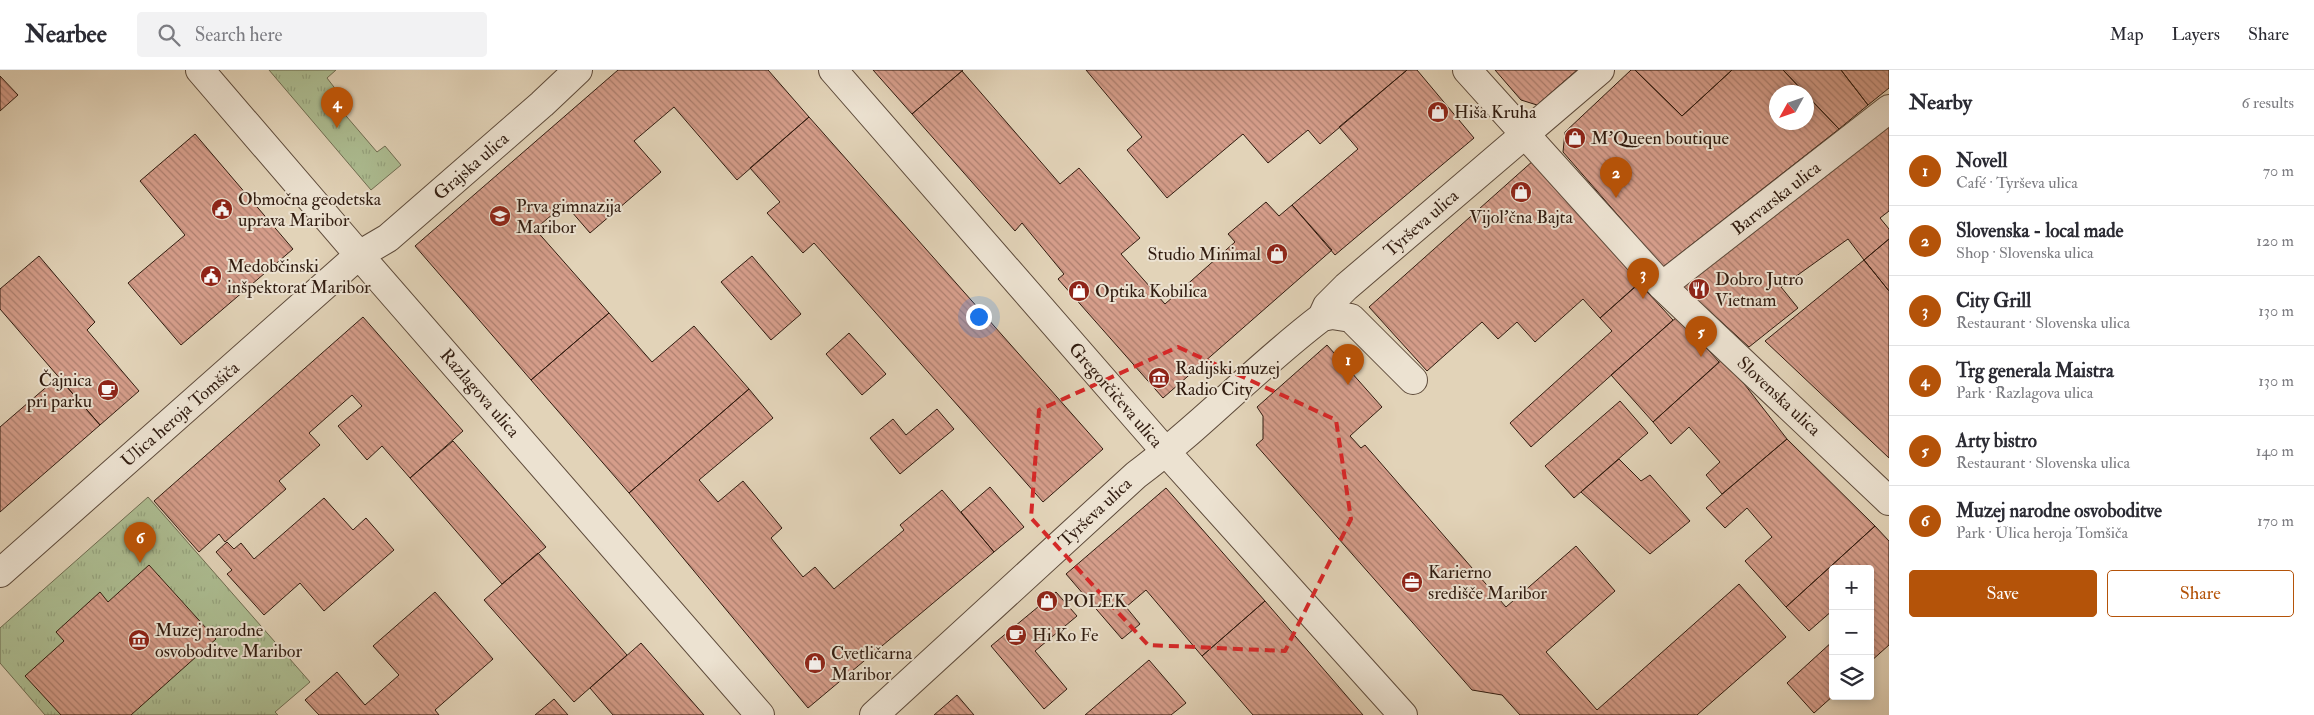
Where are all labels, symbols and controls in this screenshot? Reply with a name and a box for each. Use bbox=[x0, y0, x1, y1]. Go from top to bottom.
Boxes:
search box bbox=[137, 12, 487, 57]
text: Nearbee bbox=[25, 19, 107, 50]
icon: search bbox=[155, 21, 183, 49]
text: Search here bbox=[195, 23, 282, 47]
text: Map bbox=[2110, 23, 2144, 46]
text: Layers bbox=[2172, 23, 2220, 46]
text: Share bbox=[2248, 23, 2289, 46]
north arrow bbox=[1769, 85, 1814, 130]
pin: 4 bbox=[321, 87, 353, 128]
text: Nearby bbox=[1909, 89, 1972, 116]
text: 6 results bbox=[2242, 93, 2294, 113]
shop icon: Hiša Kruha bbox=[1426, 100, 1450, 124]
place label: Hiša Kruha bbox=[1454, 101, 1537, 124]
shop icon: M'Queen boutique bbox=[1563, 126, 1587, 150]
street label: Grajska ulica bbox=[429, 127, 514, 205]
place label: M'Queen boutique bbox=[1591, 127, 1729, 150]
text: Novell bbox=[1956, 149, 2007, 173]
street label: Barvarska ulica bbox=[1727, 156, 1826, 240]
pin: 2 bbox=[1600, 157, 1632, 198]
text: 1 bbox=[1922, 161, 1928, 181]
text: 70 m bbox=[2263, 161, 2294, 181]
text: Café · Tyrševa ulica bbox=[1956, 173, 2078, 193]
shop icon: Vijol’čna Bajta bbox=[1509, 180, 1533, 204]
street label: Tyrševa ulica bbox=[1379, 184, 1464, 262]
place label: Območna geodetska uprava Maribor bbox=[238, 188, 382, 232]
place label: Prva gimnazija Maribor bbox=[516, 195, 622, 239]
public building icon: Območna geodetska uprava Maribor bbox=[210, 197, 234, 221]
school or university icon: Prva gimnazija Maribor bbox=[488, 204, 512, 228]
place label: Vijol’čna Bajta bbox=[1469, 206, 1573, 229]
text: Slovenska - local made bbox=[1956, 219, 2124, 243]
text: 2 bbox=[1921, 231, 1929, 251]
text: 120 m bbox=[2256, 231, 2294, 251]
shop icon: Studio Minimal bbox=[1265, 242, 1289, 266]
place label: Studio Minimal bbox=[1148, 243, 1261, 266]
text: Shop · Slovenska ulica bbox=[1956, 243, 2094, 263]
place label: Medobčinski inšpektorat Maribor bbox=[227, 255, 371, 299]
pin: 3 bbox=[1627, 258, 1659, 299]
public building icon: Medobčinski inšpektorat Maribor bbox=[199, 264, 223, 288]
place label: Dobro Jutro Vietnam bbox=[1715, 268, 1804, 312]
restaurant icon: Dobro Jutro Vietnam bbox=[1687, 277, 1711, 301]
shop icon: Optika Kobilica bbox=[1067, 279, 1091, 303]
place label: Optika Kobilica bbox=[1095, 280, 1208, 303]
text: City Grill bbox=[1956, 289, 2031, 313]
text: 3 bbox=[1922, 301, 1928, 321]
text: 130 m bbox=[2258, 301, 2294, 321]
your location bbox=[966, 304, 992, 330]
text: Restaurant · Slovenska ulica bbox=[1956, 313, 2130, 333]
pin: 5 bbox=[1685, 316, 1717, 357]
street label: Gregorčičeva ulica bbox=[1064, 338, 1168, 453]
street label: Razlagova ulica bbox=[435, 344, 525, 443]
pin: 1 bbox=[1332, 344, 1364, 385]
street label: Slovenska ulica bbox=[1732, 352, 1826, 442]
street label: Ulica heroja Tomšiča bbox=[116, 356, 245, 472]
place label: Radijski muzej Radio City bbox=[1175, 357, 1280, 401]
text: Trg generala Maistra bbox=[1956, 359, 2114, 383]
museum icon: Radijski muzej Radio City bbox=[1147, 366, 1171, 390]
place label: Čajnica pri parku bbox=[26, 369, 93, 413]
text: 4 bbox=[1921, 371, 1929, 391]
text: 130 m bbox=[2258, 371, 2294, 391]
cafe icon: Čajnica pri parku bbox=[96, 378, 120, 402]
text: Park · Razlagova ulica bbox=[1956, 383, 2093, 403]
text: Arty bistro bbox=[1956, 429, 2037, 453]
text: 5 bbox=[1921, 441, 1929, 461]
text: 140 m bbox=[2256, 441, 2294, 461]
text: Restaurant · Slovenska ulica bbox=[1956, 453, 2130, 473]
street label: Tyrševa ulica bbox=[1054, 472, 1137, 552]
text: Muzej narodne osvoboditve bbox=[1956, 499, 2162, 523]
text: 6 bbox=[1921, 511, 1929, 531]
text: 170 m bbox=[2257, 511, 2294, 531]
pin: 6 bbox=[124, 522, 156, 563]
text: Park · Ulica heroja Tomšiča bbox=[1956, 523, 2128, 543]
place label: Karierno središče Maribor bbox=[1428, 561, 1547, 605]
map controls bbox=[1829, 565, 1874, 700]
button: + bbox=[1829, 565, 1874, 610]
office icon: Karierno središče Maribor bbox=[1400, 570, 1424, 594]
button: Save bbox=[1909, 570, 2097, 617]
button: Share bbox=[2107, 570, 2294, 617]
shop icon: POLEK bbox=[1035, 589, 1059, 613]
place label: POLEK bbox=[1063, 590, 1127, 613]
button: − bbox=[1829, 610, 1874, 655]
place label: Muzej narodne osvoboditve Maribor bbox=[155, 619, 303, 663]
cafe icon: Hi Ko Fe bbox=[1004, 623, 1028, 647]
place label: Hi Ko Fe bbox=[1032, 624, 1099, 647]
museum icon: Muzej narodne osvoboditve Maribor bbox=[127, 628, 151, 652]
place label: Cvetličarna Maribor bbox=[831, 642, 913, 686]
shop icon: Cvetličarna Maribor bbox=[803, 651, 827, 675]
button: layers bbox=[1829, 655, 1874, 700]

